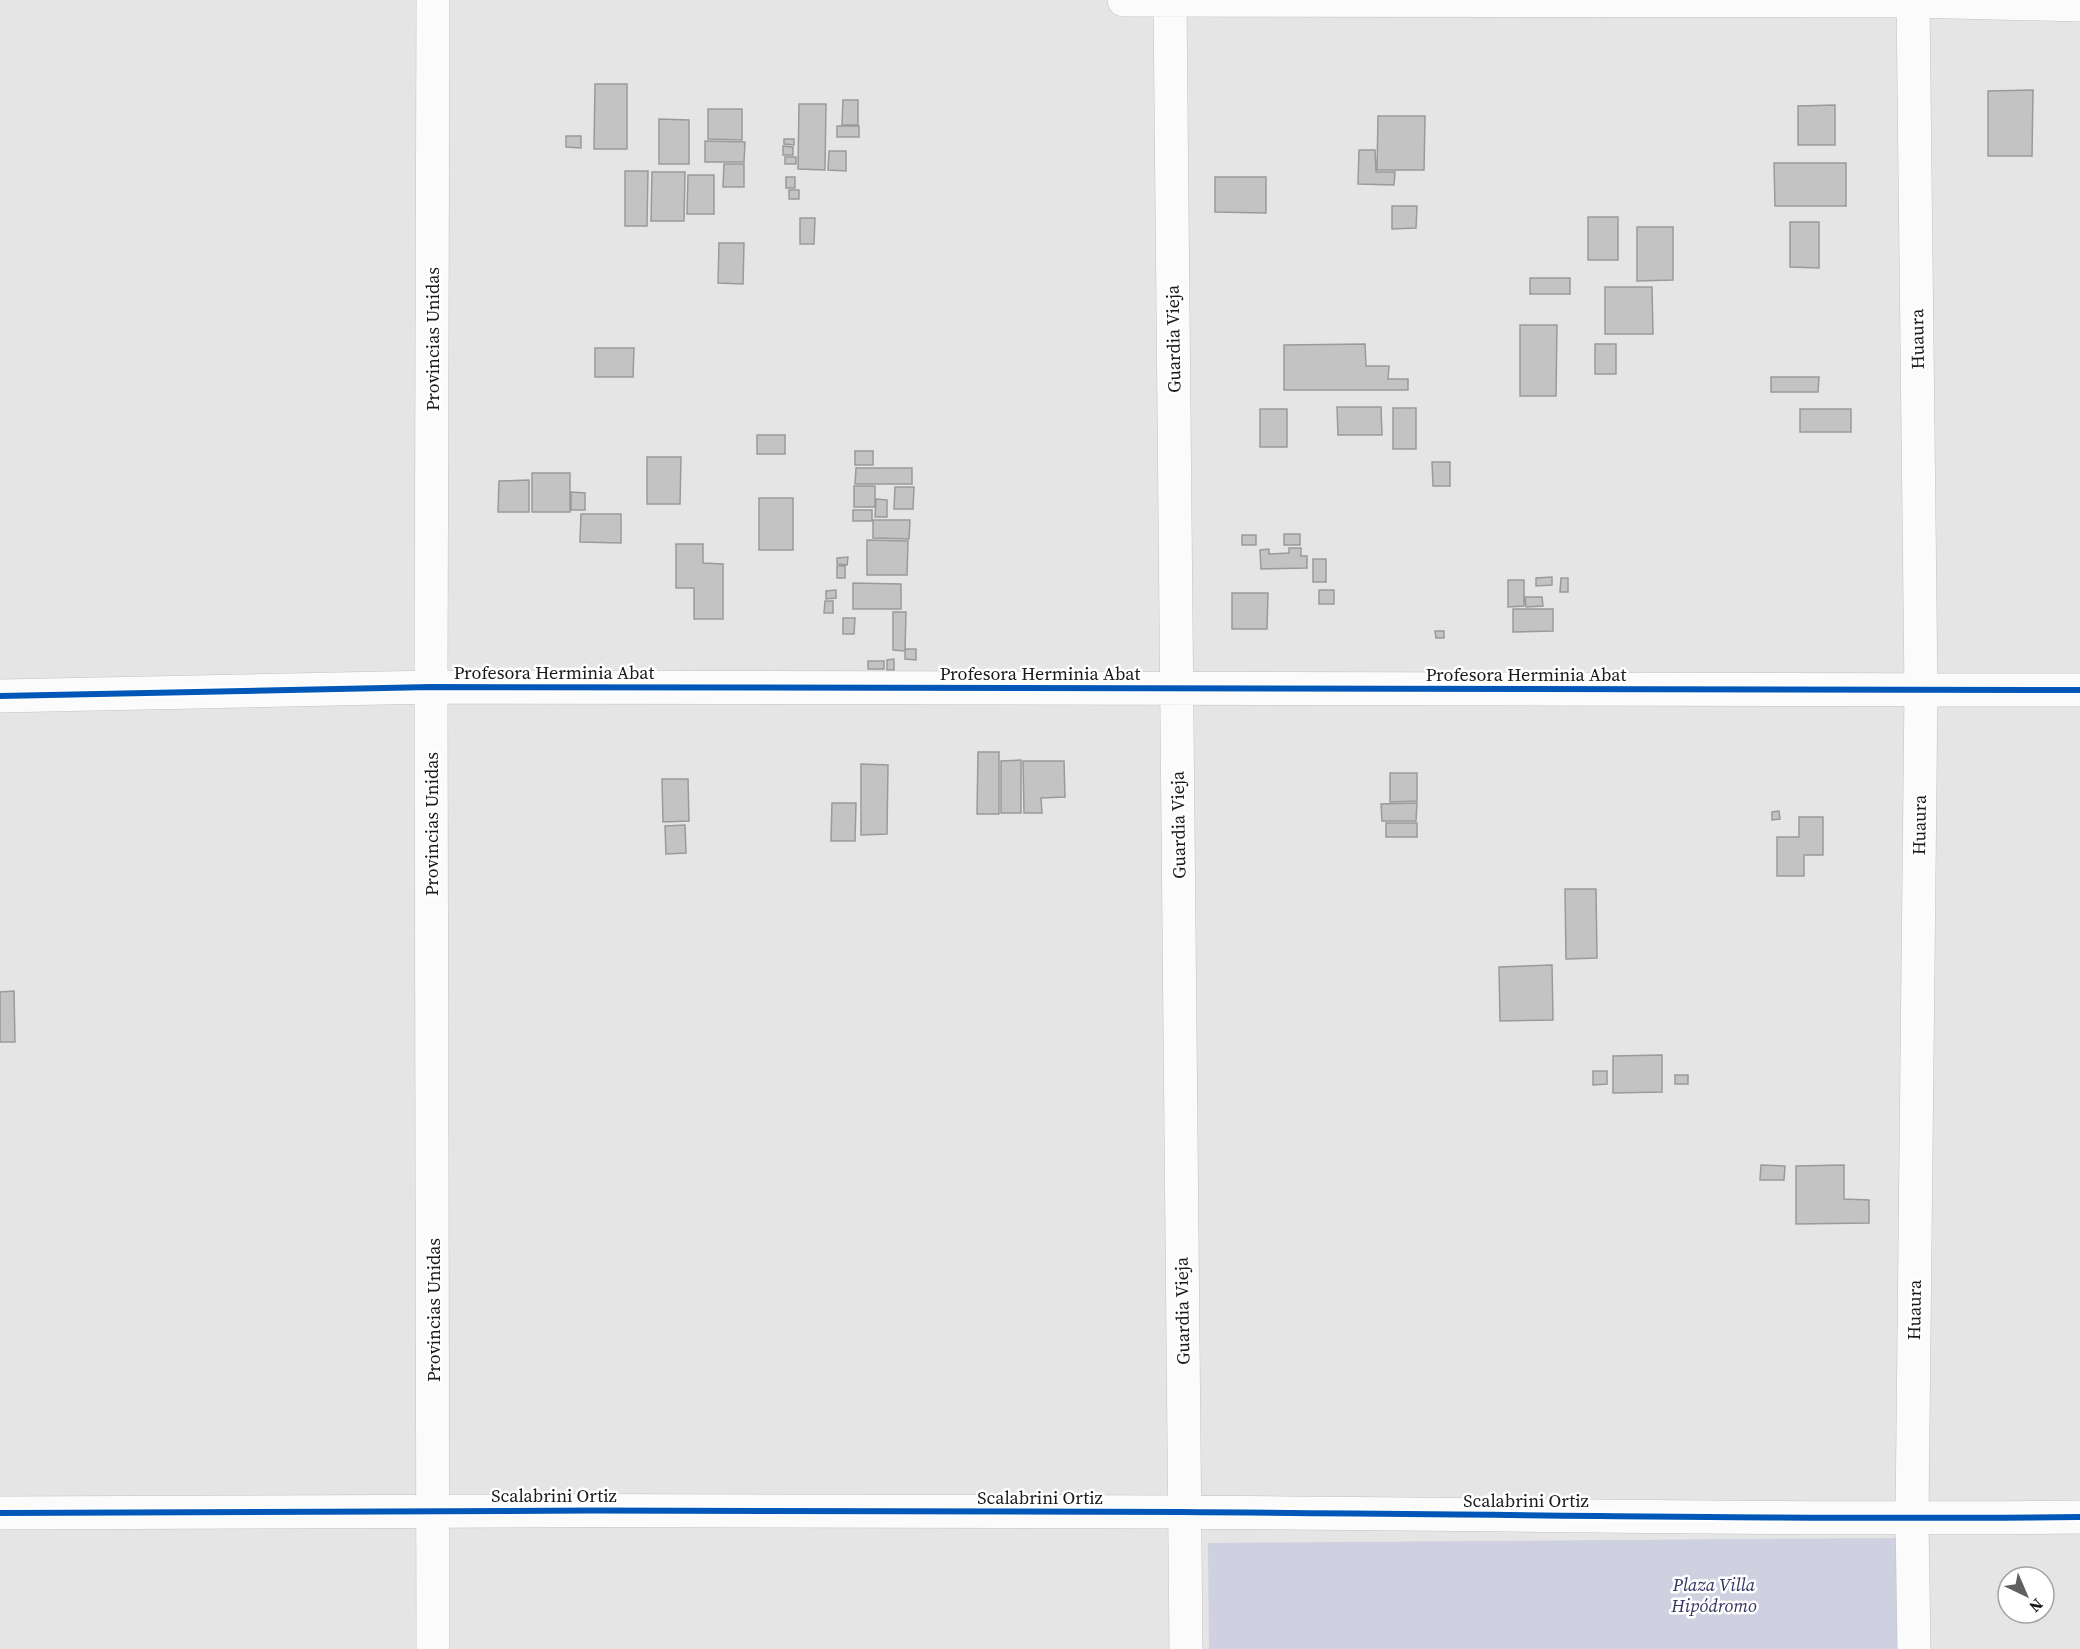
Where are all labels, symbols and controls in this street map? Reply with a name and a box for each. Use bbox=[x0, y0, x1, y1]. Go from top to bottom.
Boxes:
street label: Provincias Unidas bbox=[420, 267, 445, 411]
street label: Guardia Vieja bbox=[1160, 284, 1186, 393]
street label: Huaura bbox=[1904, 308, 1930, 369]
street label: Profesora Herminia Abat bbox=[454, 660, 654, 685]
street label: Profesora Herminia Abat bbox=[940, 661, 1140, 686]
street label: Profesora Herminia Abat bbox=[1426, 662, 1626, 687]
street label: Provincias Unidas bbox=[419, 752, 444, 896]
street label: Guardia Vieja bbox=[1165, 770, 1191, 879]
street label: Huaura bbox=[1906, 794, 1932, 855]
street label: Provincias Unidas bbox=[421, 1238, 446, 1382]
street label: Guardia Vieja bbox=[1169, 1256, 1195, 1365]
street label: Huaura bbox=[1901, 1279, 1927, 1340]
street label: Scalabrini Ortiz bbox=[491, 1483, 617, 1508]
street label: Scalabrini Ortiz bbox=[977, 1485, 1103, 1510]
street label: Scalabrini Ortiz bbox=[1463, 1488, 1589, 1513]
north arrow bbox=[1996, 1565, 2056, 1625]
park label: Plaza Villa Hipódromo bbox=[1670, 1572, 1757, 1618]
text: N bbox=[2024, 1594, 2048, 1618]

